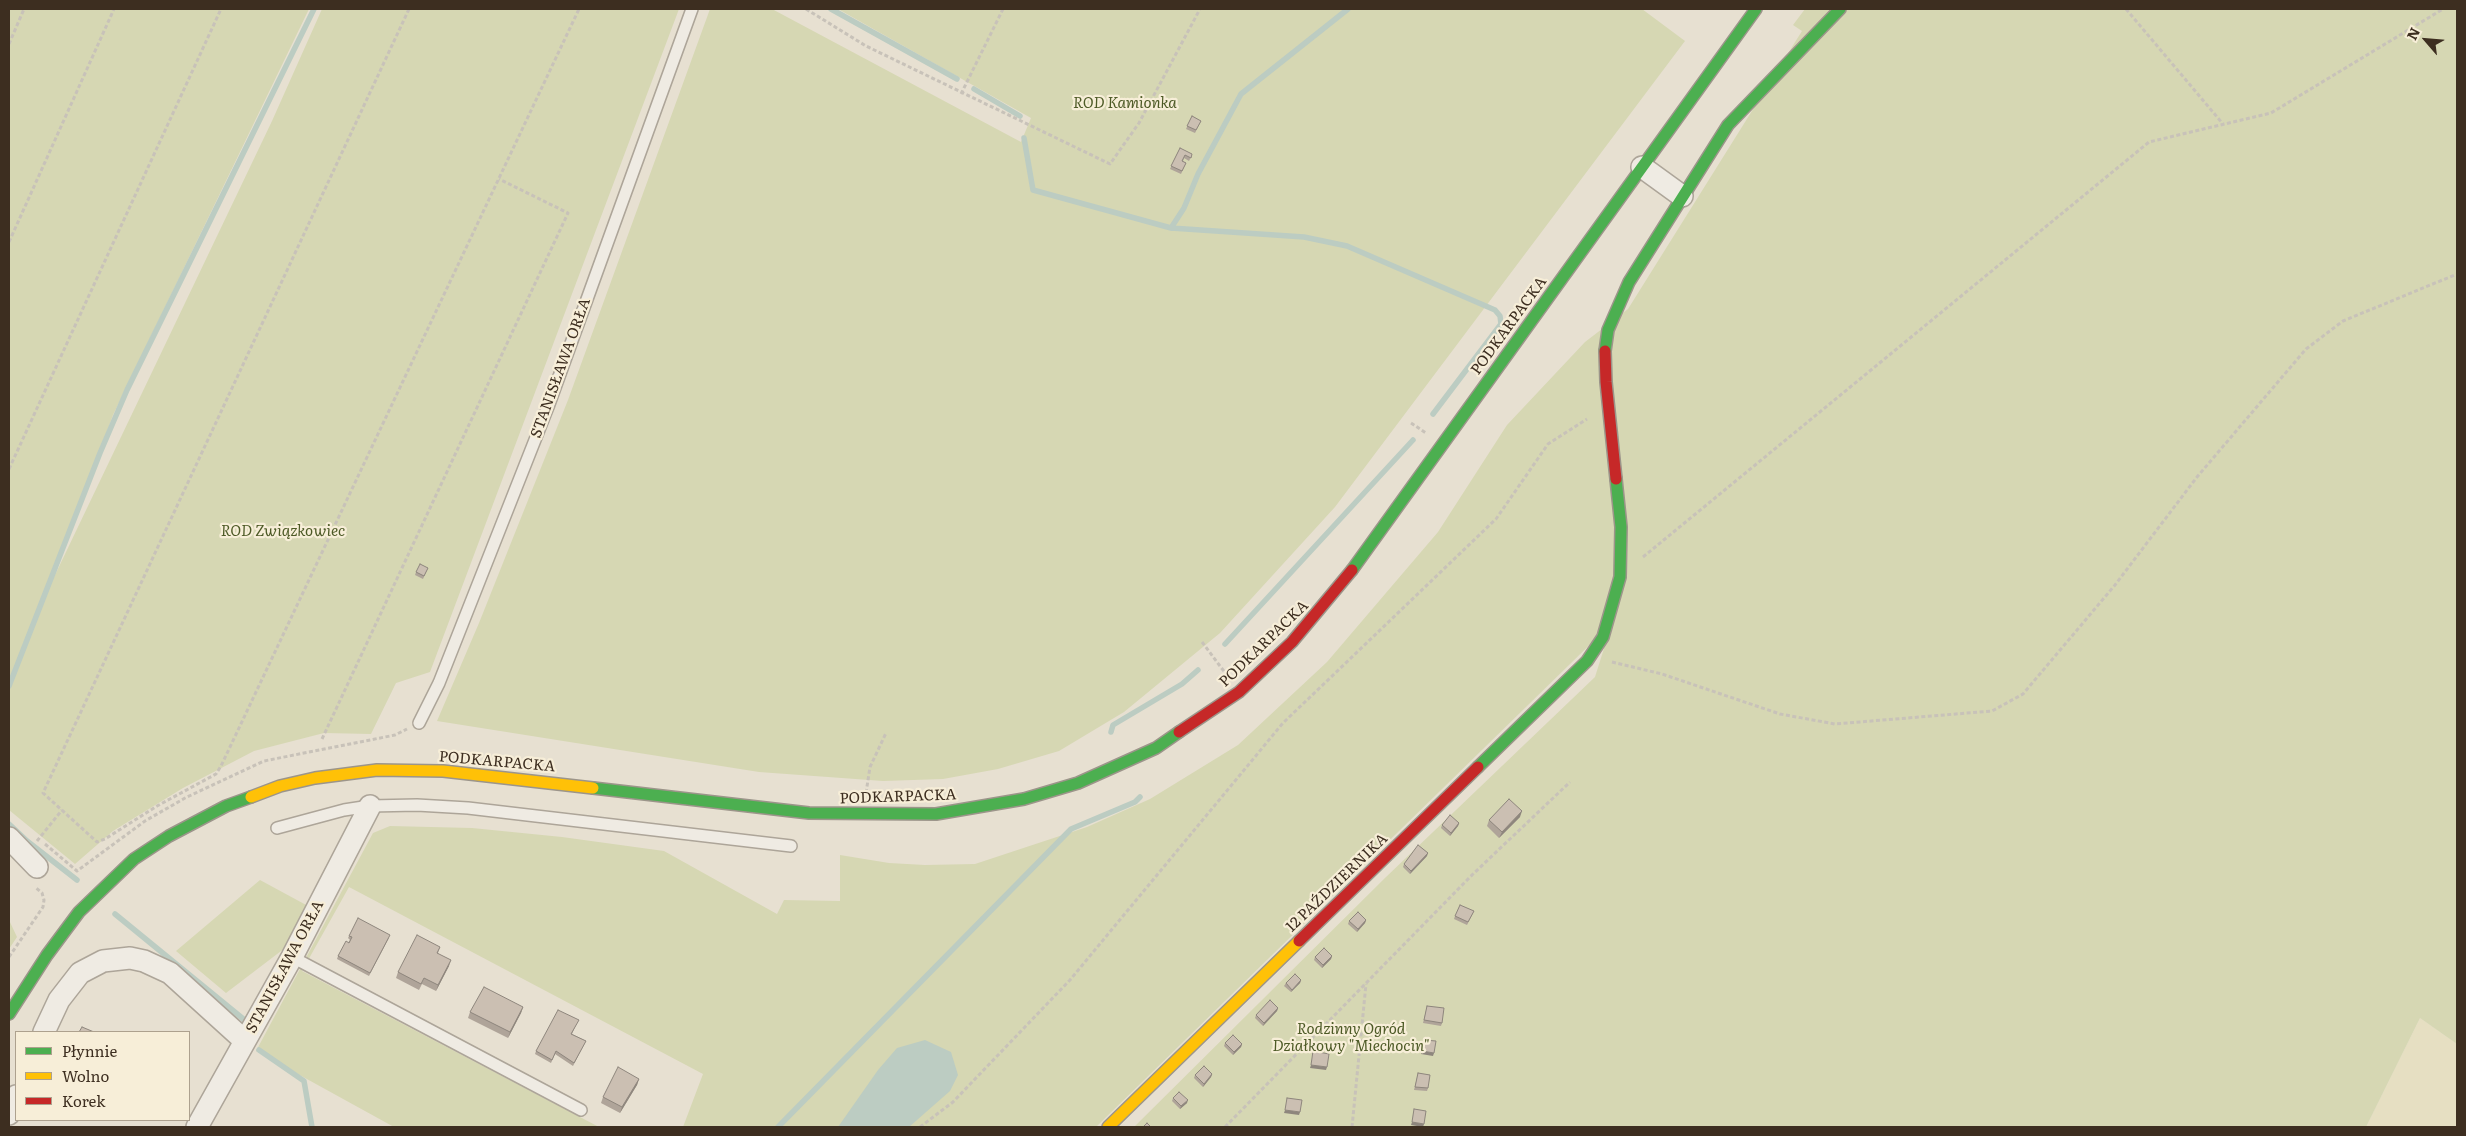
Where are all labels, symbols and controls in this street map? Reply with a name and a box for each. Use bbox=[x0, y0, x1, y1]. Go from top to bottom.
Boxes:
north arrow bbox=[2401, 15, 2451, 65]
text: N bbox=[2401, 23, 2424, 43]
park label: ROD Kamionka bbox=[1073, 95, 1177, 113]
street label: PODKARPACKA bbox=[1467, 273, 1551, 379]
street label: STANISŁAWA ORŁA bbox=[527, 296, 595, 440]
park label: ROD Związkowiec bbox=[221, 523, 345, 541]
street label: PODKARPACKA bbox=[1216, 597, 1312, 691]
street label: PODKARPACKA bbox=[438, 748, 556, 776]
street label: PODKARPACKA bbox=[839, 786, 957, 808]
street label: 12 PAŹDZIERNIKA bbox=[1282, 830, 1392, 936]
street label: STANISŁAWA ORŁA bbox=[242, 898, 328, 1036]
park label: Rodzinny Ogród Działkowy "Miechocin" bbox=[1272, 1021, 1430, 1056]
legend bbox=[15, 1031, 190, 1121]
text: Płynnie bbox=[62, 1039, 117, 1062]
text: Wolno bbox=[62, 1064, 109, 1087]
text: Korek bbox=[62, 1089, 105, 1112]

